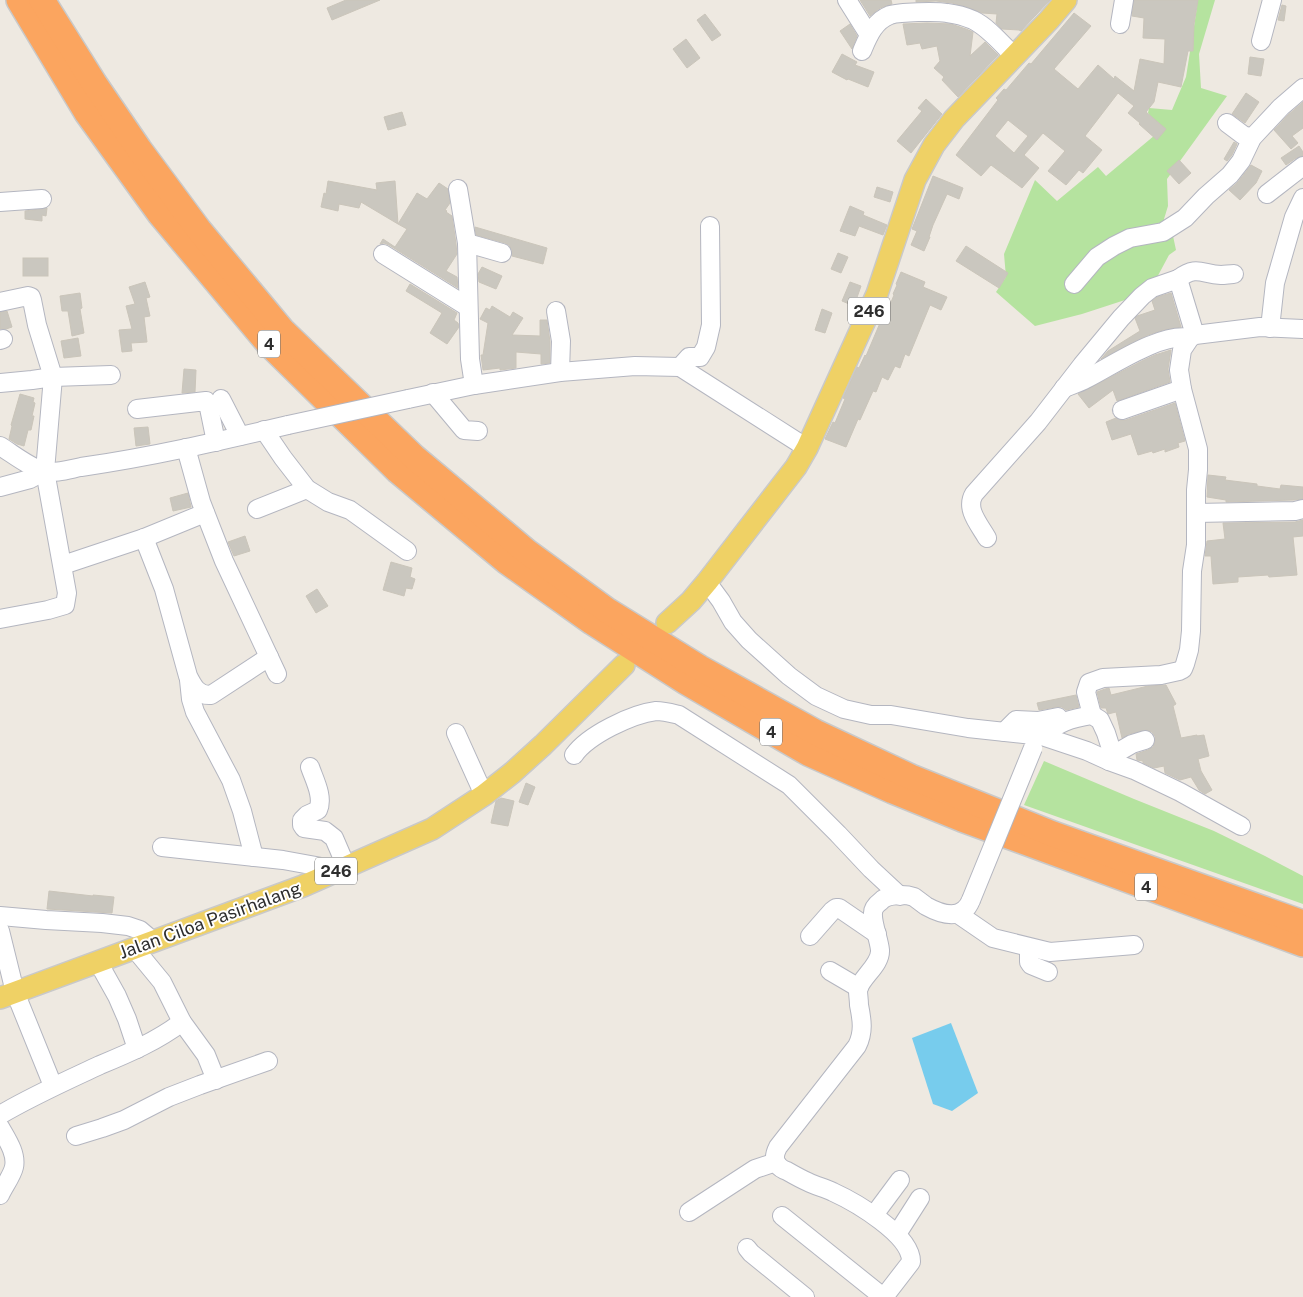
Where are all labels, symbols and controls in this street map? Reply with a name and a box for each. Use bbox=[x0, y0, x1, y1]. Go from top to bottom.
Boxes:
road number: 246 bbox=[848, 298, 890, 324]
road number: 4 bbox=[258, 330, 280, 358]
road number: 4 bbox=[760, 719, 782, 746]
road number: 246 bbox=[315, 858, 357, 884]
road number: 4 bbox=[1135, 874, 1157, 900]
street label: Jalan Ciloa Pasirhalang bbox=[116, 877, 304, 963]

